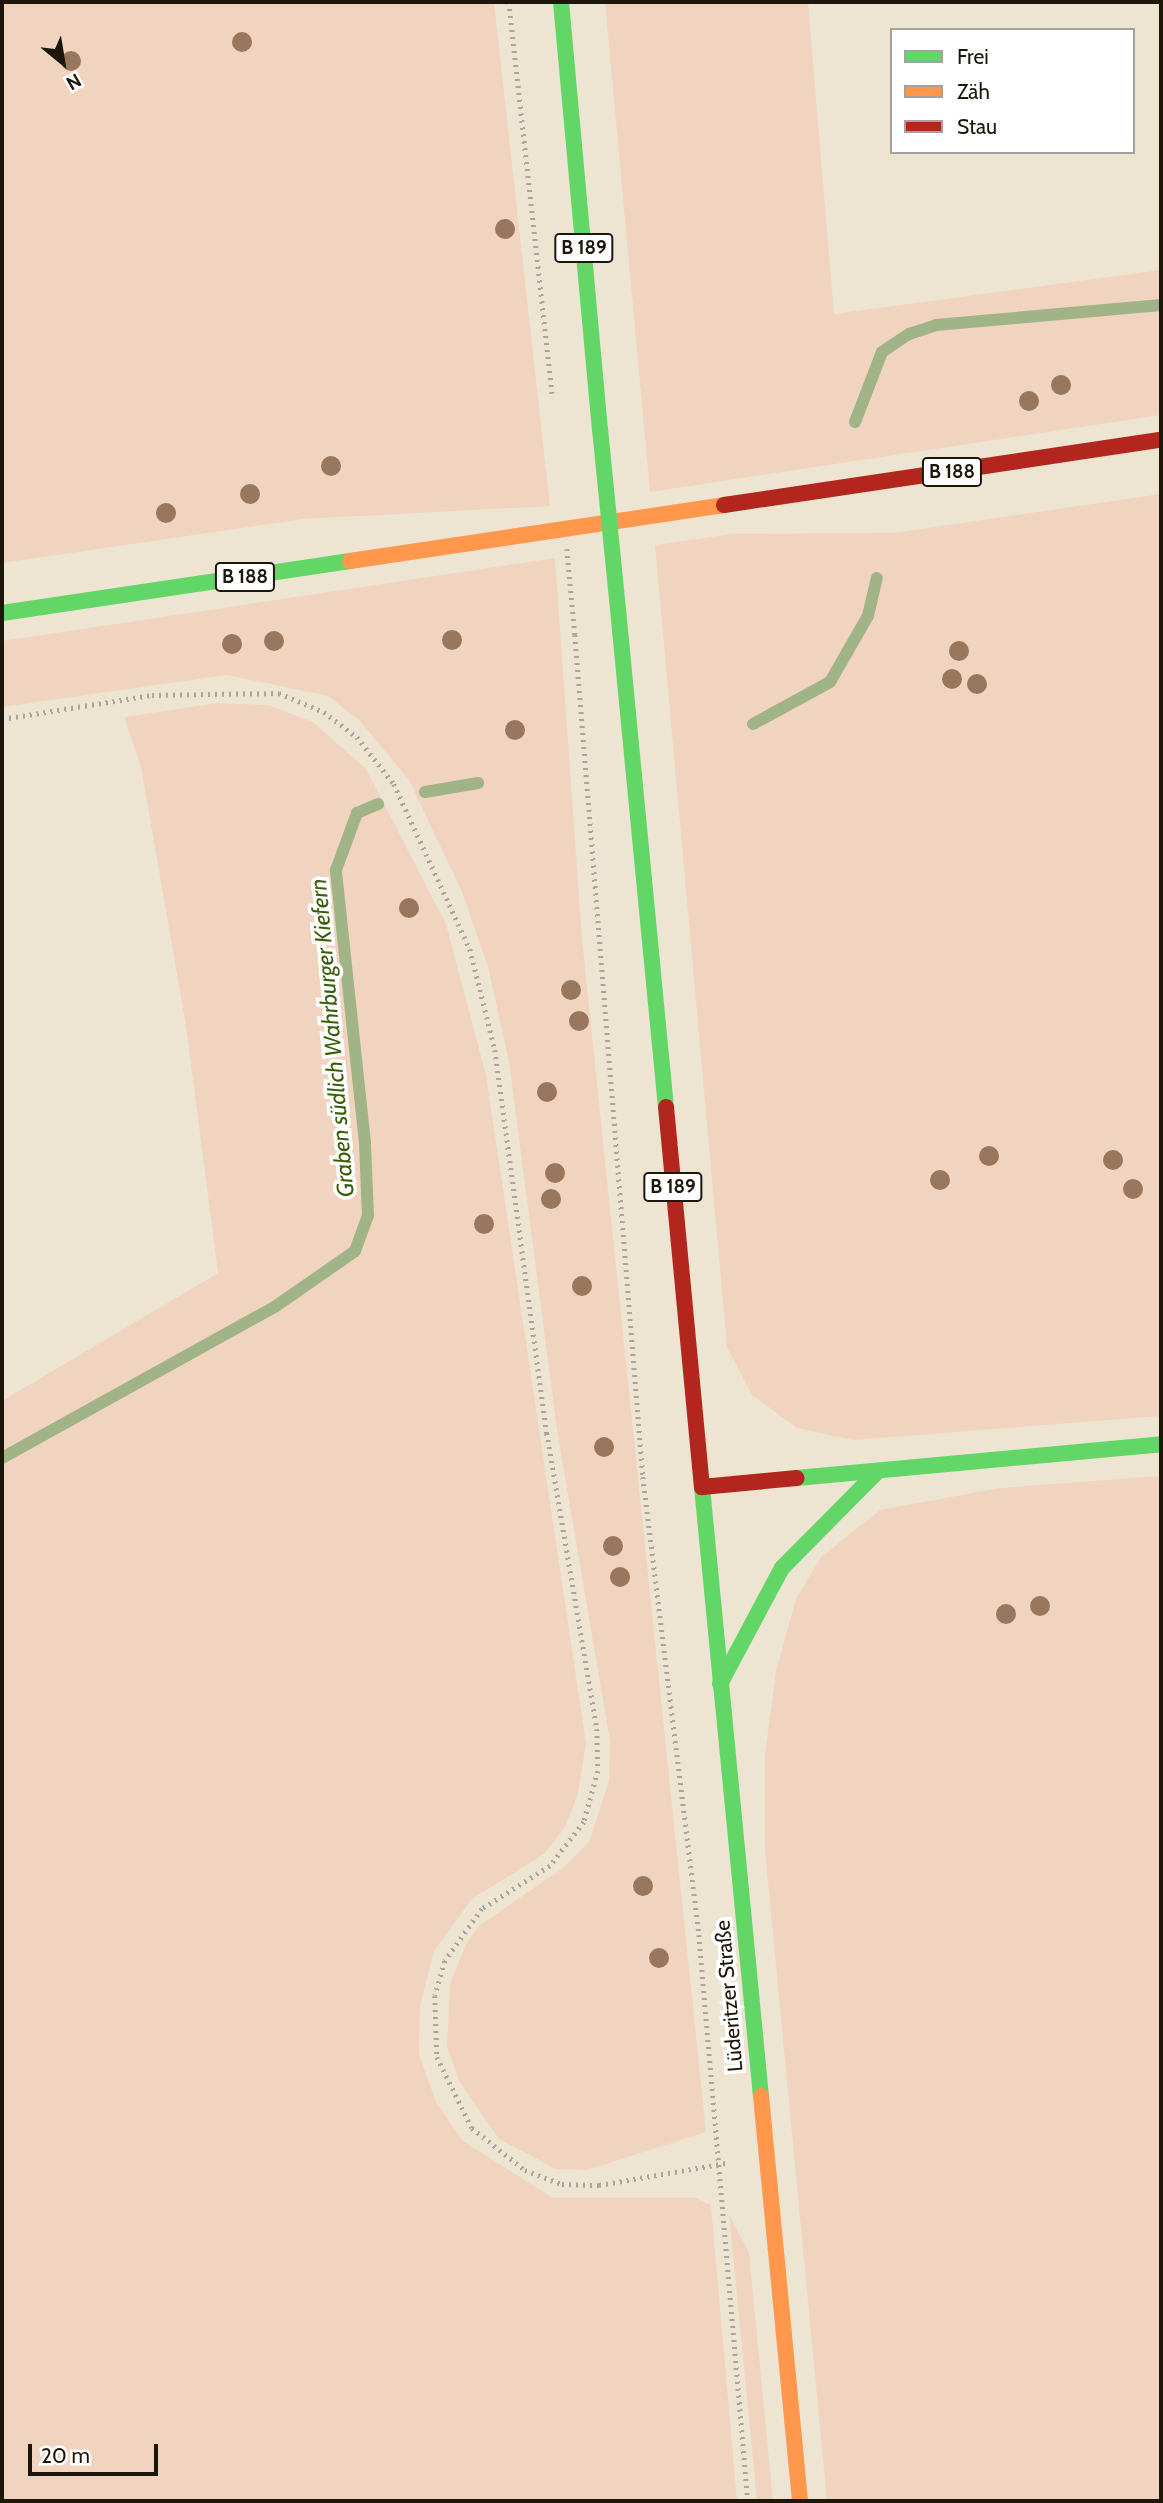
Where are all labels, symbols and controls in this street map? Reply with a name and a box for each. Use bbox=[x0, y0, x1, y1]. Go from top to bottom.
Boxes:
north arrow bbox=[28, 28, 98, 98]
legend bbox=[890, 28, 1135, 154]
text: Frei bbox=[957, 44, 989, 69]
text: N bbox=[62, 68, 85, 95]
text: Zäh bbox=[957, 79, 990, 104]
text: Stau bbox=[957, 114, 997, 139]
road number: B 189 bbox=[554, 232, 614, 264]
road number: B 188 bbox=[920, 457, 984, 488]
road number: B 188 bbox=[214, 562, 276, 592]
water label: Graben südlich Wahrburger Kiefern bbox=[304, 878, 360, 1198]
road number: B 189 bbox=[643, 1172, 703, 1203]
street label: Lüderitzer Straße bbox=[710, 1919, 748, 2073]
scale bar bbox=[32, 2430, 161, 2474]
text: 20 m bbox=[41, 2443, 90, 2468]

